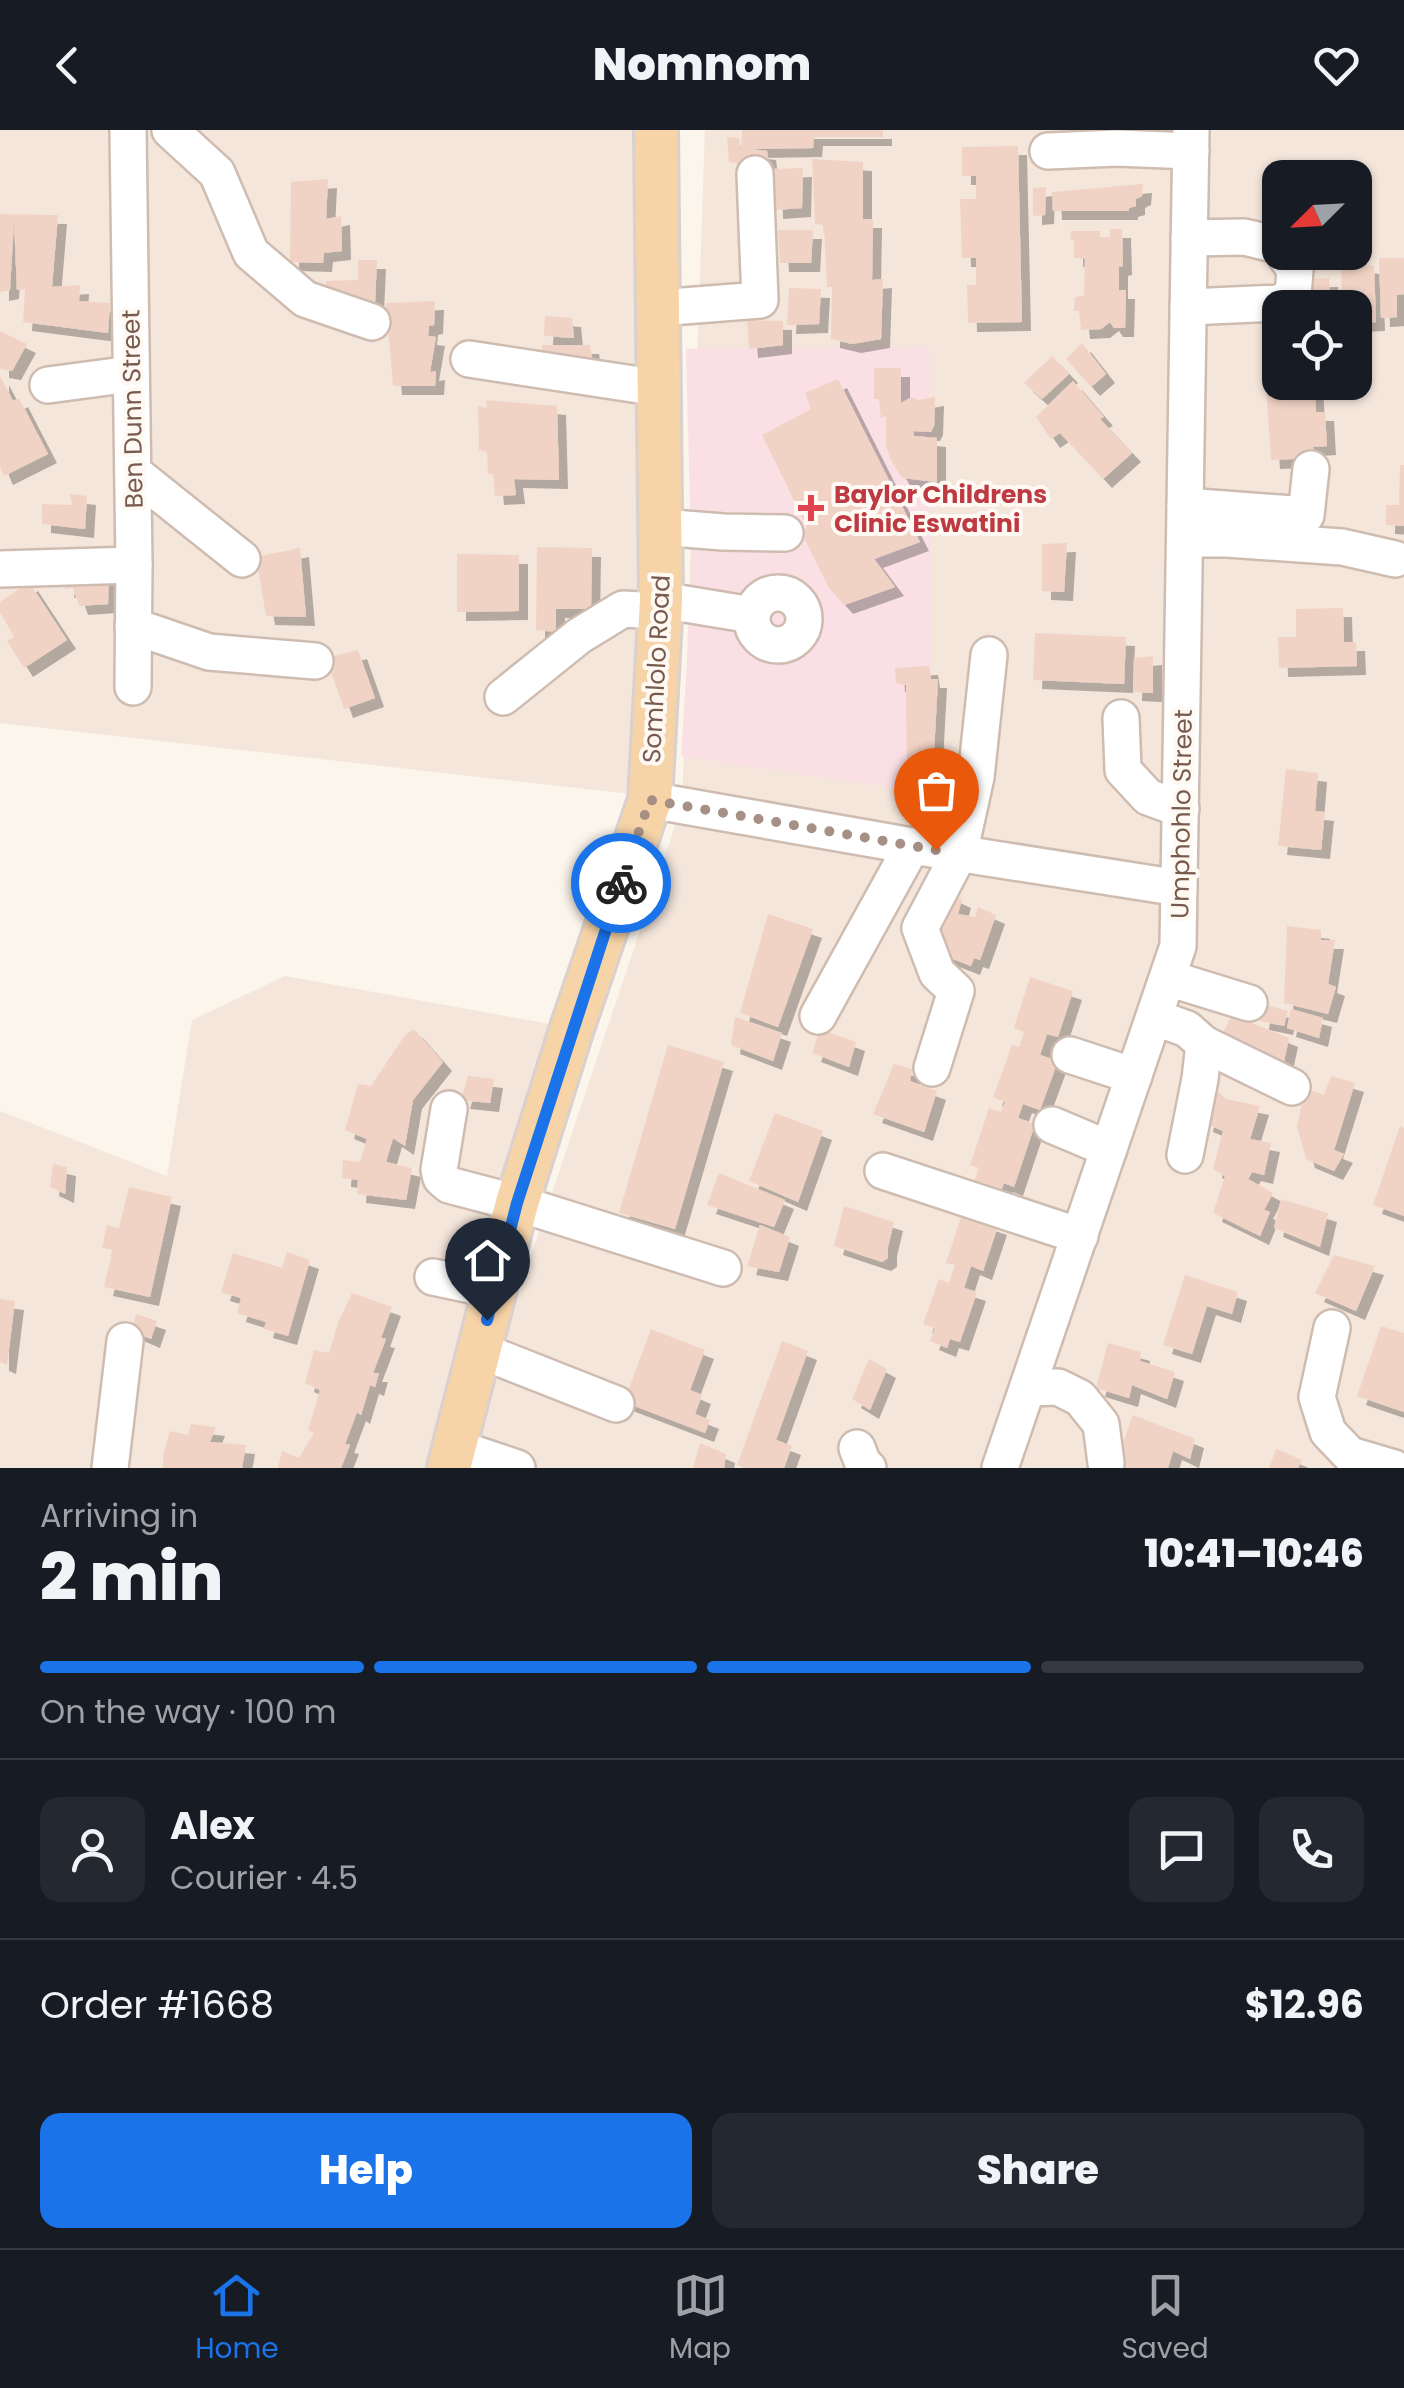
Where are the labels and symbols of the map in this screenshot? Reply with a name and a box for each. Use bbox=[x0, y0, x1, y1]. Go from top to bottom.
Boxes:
north arrow bbox=[1262, 160, 1372, 270]
street label: Ben Dunn Street bbox=[113, 309, 152, 509]
place label: Baylor Childrens Clinic Eswatini bbox=[834, 477, 1047, 541]
marker: Baylor Childrens Clinic Eswatini bbox=[798, 495, 824, 521]
street label: Somhlolo Road bbox=[634, 574, 679, 764]
street label: Umphohlo Street bbox=[1162, 709, 1201, 919]
pin bbox=[894, 748, 979, 851]
courier bbox=[571, 833, 671, 933]
pin bbox=[445, 1218, 530, 1321]

